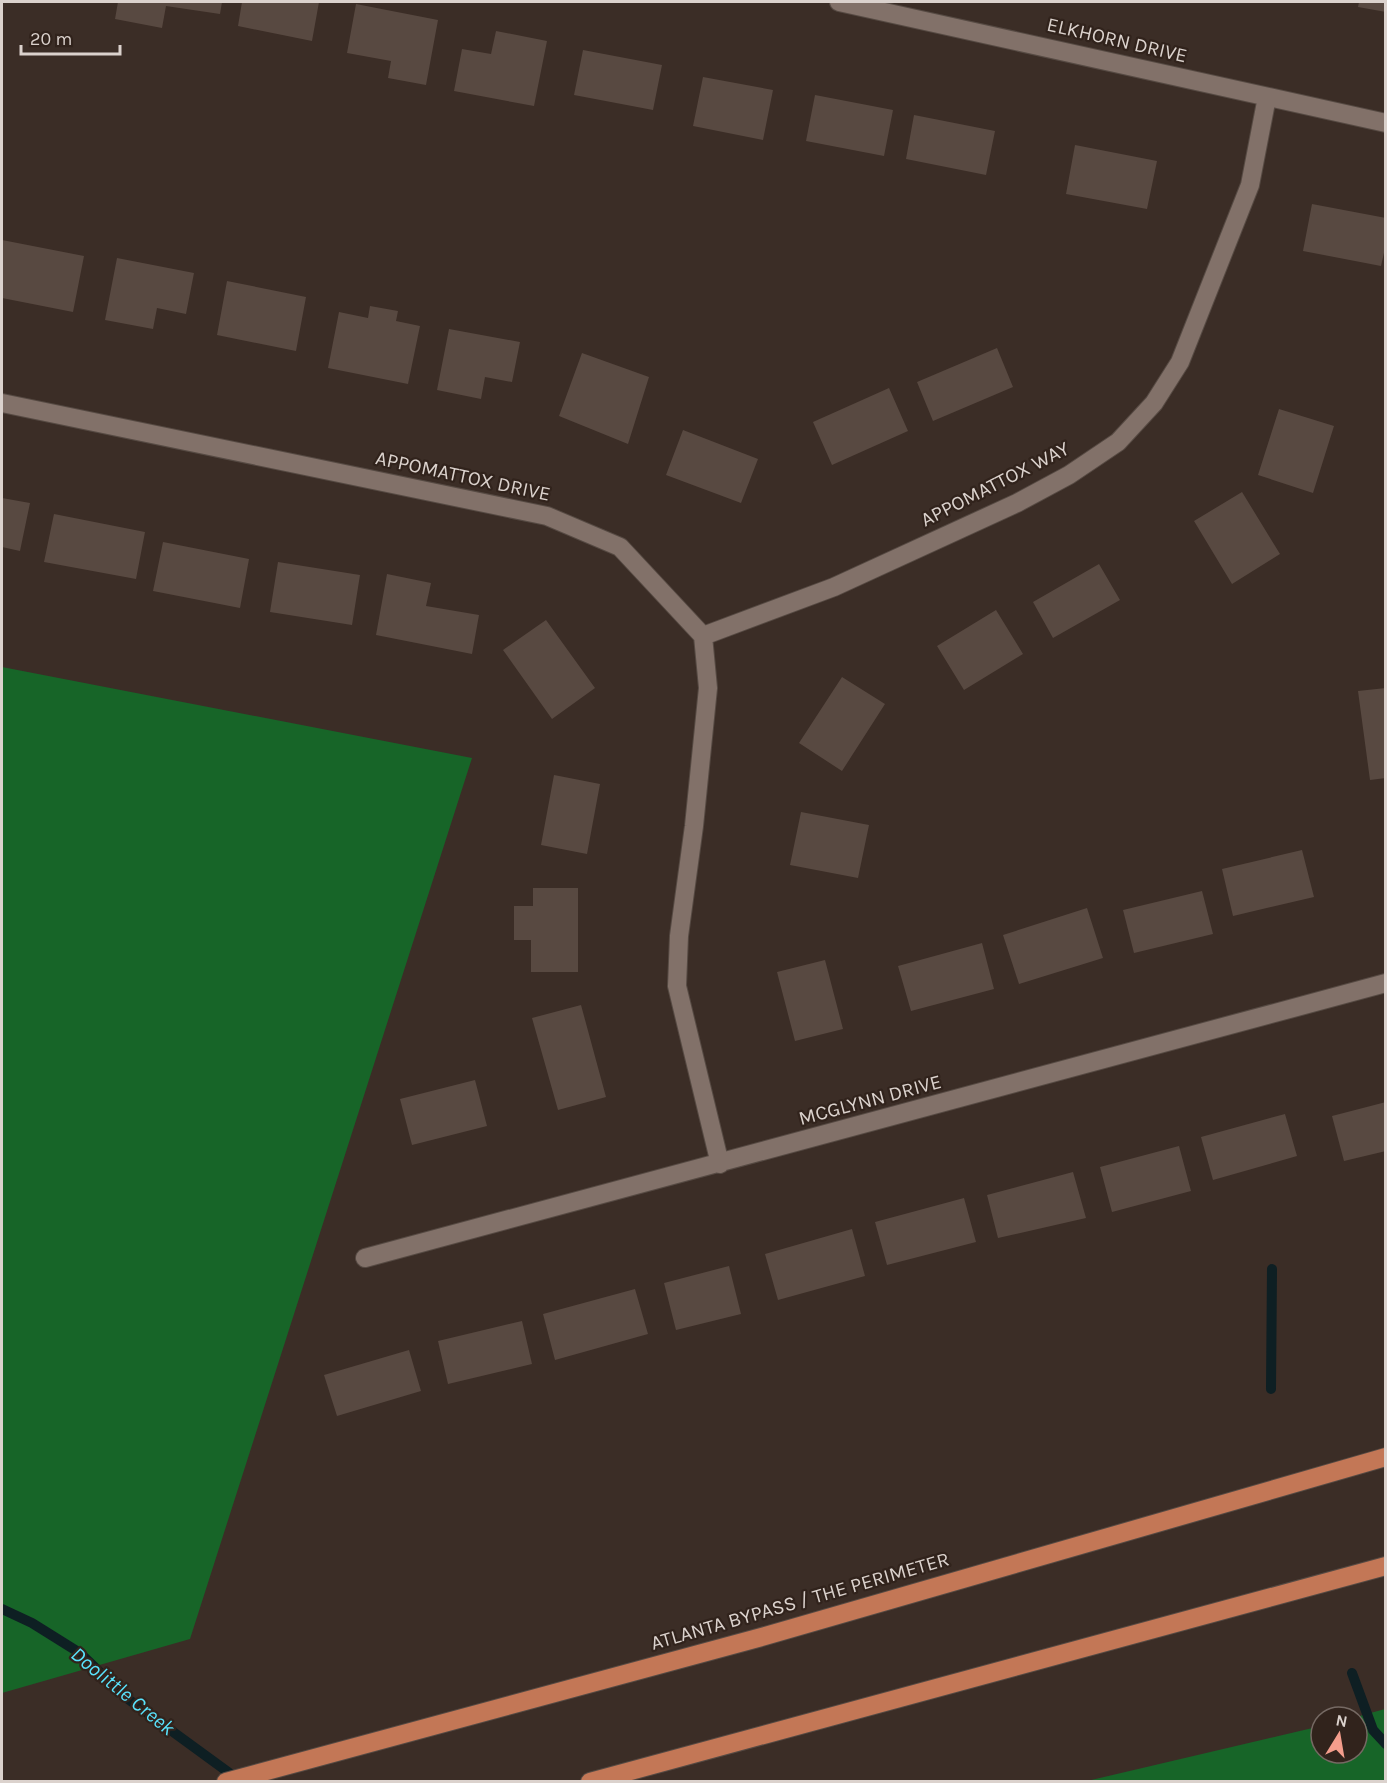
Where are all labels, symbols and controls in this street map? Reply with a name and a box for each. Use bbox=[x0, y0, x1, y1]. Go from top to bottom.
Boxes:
street label: ELKHORN DRIVE bbox=[1045, 13, 1189, 67]
scale bar bbox=[21, 18, 120, 56]
text: 20 m bbox=[30, 28, 72, 50]
street label: APPOMATTOX WAY bbox=[917, 437, 1073, 531]
street label: APPOMATTOX DRIVE bbox=[374, 446, 552, 506]
street label: MCGLYNN DRIVE bbox=[796, 1070, 944, 1130]
street label: ATLANTA BYPASS / THE PERIMETER bbox=[648, 1547, 952, 1655]
water label: Doolittle Creek bbox=[66, 1642, 180, 1740]
north arrow bbox=[1309, 1705, 1369, 1765]
text: N bbox=[1334, 1710, 1349, 1731]

